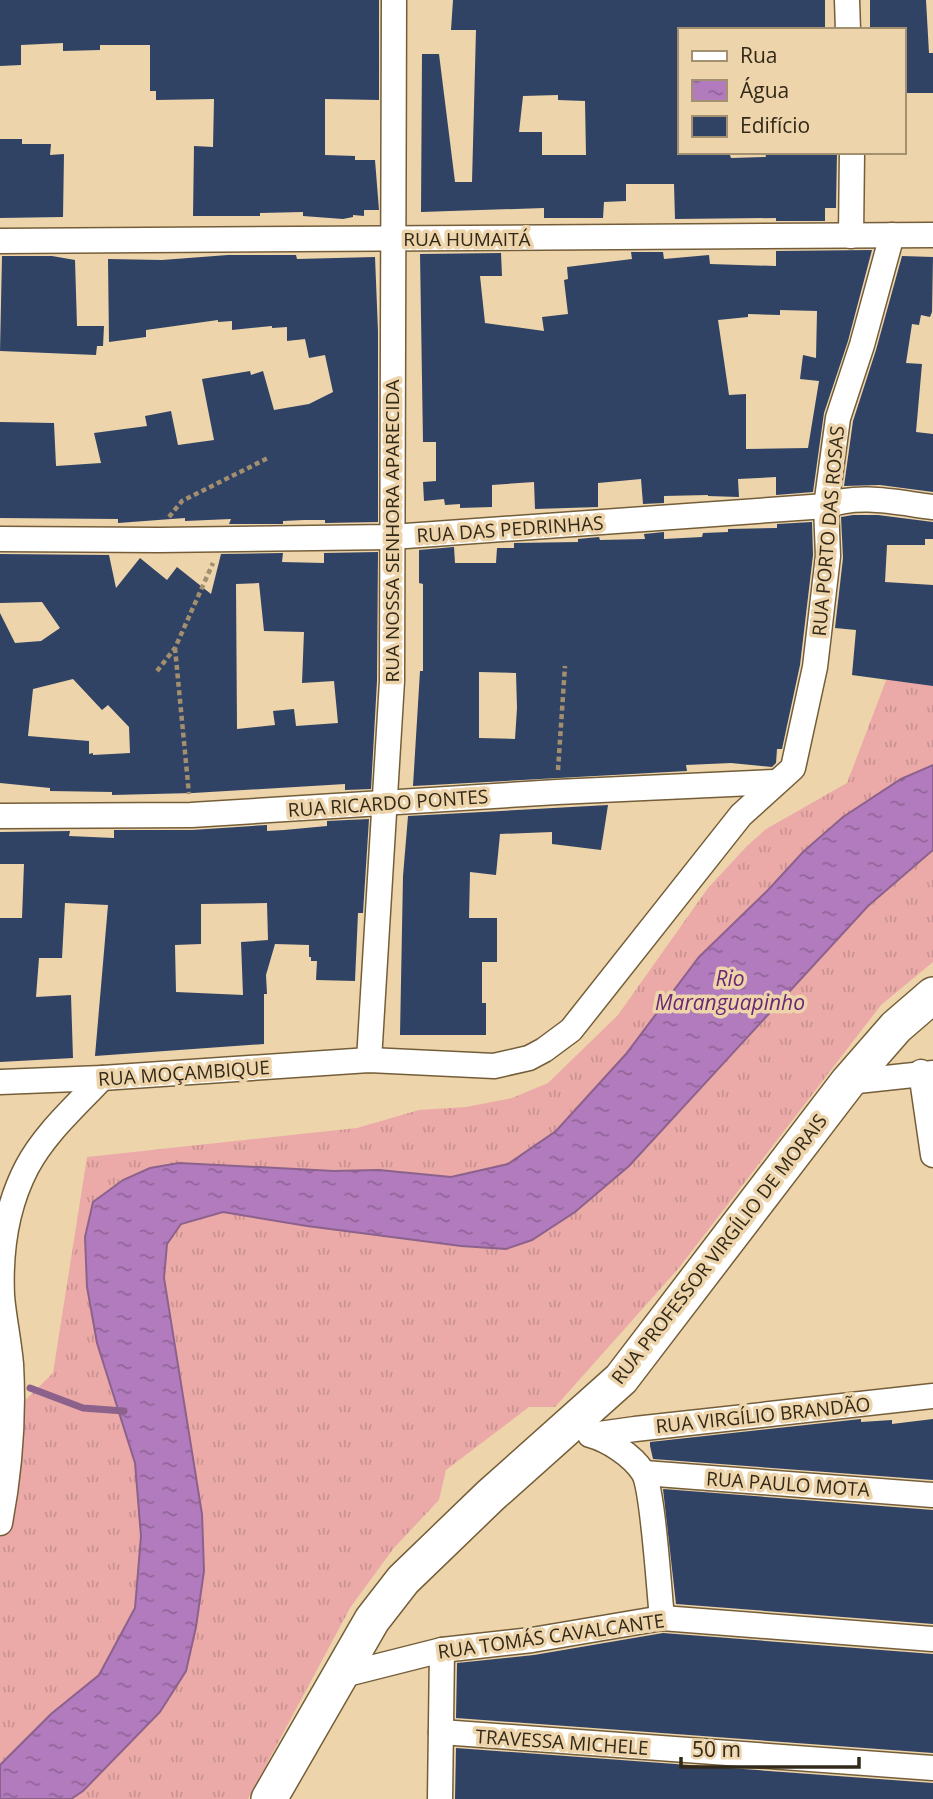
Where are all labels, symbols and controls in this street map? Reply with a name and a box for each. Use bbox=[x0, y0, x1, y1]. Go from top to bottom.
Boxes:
legend bbox=[678, 28, 905, 154]
text: Rua bbox=[740, 41, 778, 69]
text: Água bbox=[740, 76, 789, 104]
text: Edifício bbox=[740, 111, 810, 139]
street label: RUA HUMAITÁ bbox=[403, 226, 531, 252]
street label: RUA NOSSA SENHORA APARECIDA bbox=[379, 380, 405, 682]
street label: RUA PORTO DAS ROSAS bbox=[806, 425, 850, 637]
street label: RUA DAS PEDRINHAS bbox=[416, 510, 604, 548]
street label: RUA RICARDO PONTES bbox=[287, 783, 489, 823]
water label: Rio Maranguapinho bbox=[655, 964, 805, 1016]
street label: RUA MOÇAMBIQUE bbox=[97, 1054, 271, 1092]
street label: RUA PROFESSOR VIRGÍLIO DE MORAIS bbox=[605, 1109, 833, 1389]
street label: RUA VIRGÍLIO BRANDÃO bbox=[654, 1391, 872, 1439]
street label: RUA PAULO MOTA bbox=[705, 1465, 871, 1503]
street label: RUA TOMÁS CAVALCANTE bbox=[436, 1607, 666, 1665]
street label: TRAVESSA MICHELE bbox=[475, 1723, 649, 1761]
scale bar bbox=[681, 1726, 860, 1770]
text: 50 m bbox=[692, 1735, 741, 1763]

